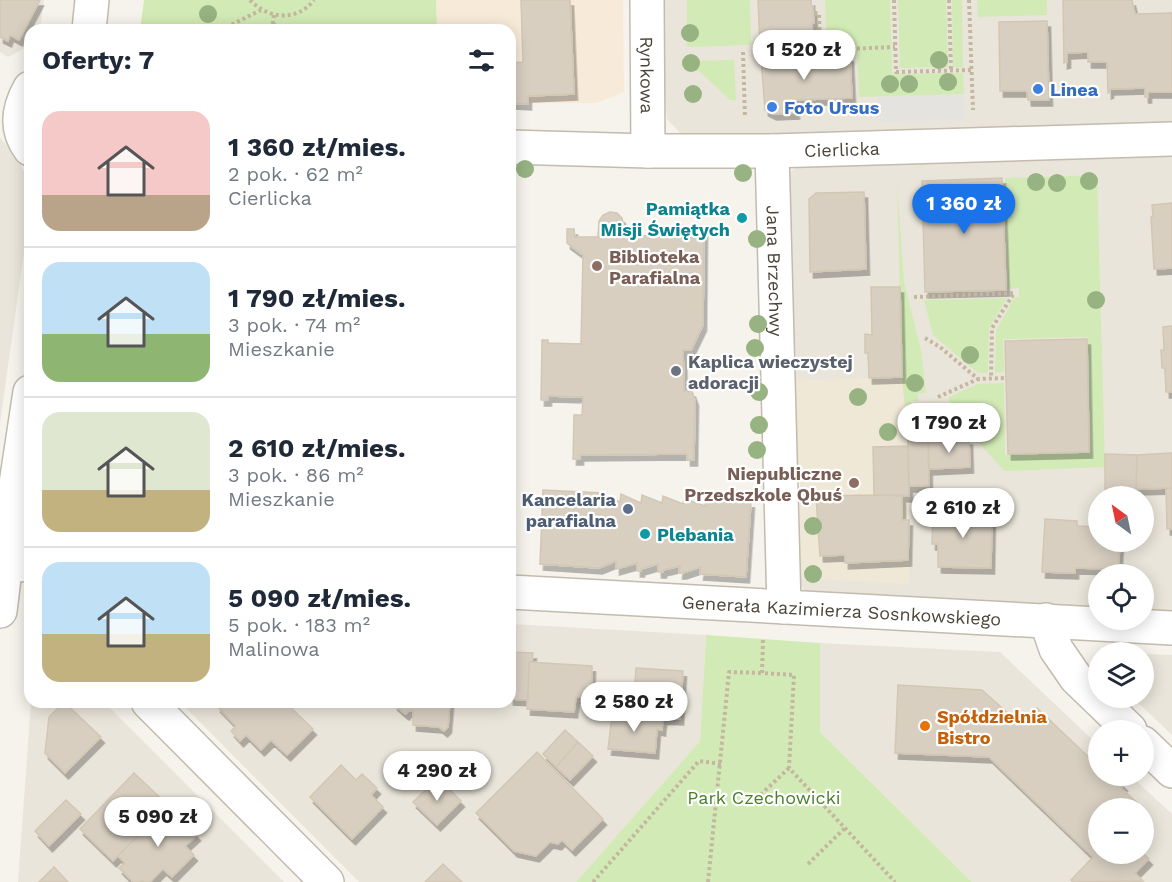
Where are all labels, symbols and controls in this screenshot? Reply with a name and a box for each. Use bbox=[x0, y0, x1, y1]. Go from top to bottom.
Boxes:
pin: 1 520 zł bbox=[742, 30, 866, 81]
street label: Rynkowa bbox=[637, 36, 658, 114]
text: 1 520 zł bbox=[767, 37, 841, 61]
icon: filters bbox=[465, 44, 498, 77]
text: Oferty: 7 bbox=[42, 45, 154, 75]
place label: Linea bbox=[1050, 79, 1099, 100]
marker: Linea bbox=[1031, 82, 1045, 96]
place label: Foto Ursus bbox=[784, 97, 880, 118]
marker: Foto Ursus bbox=[765, 100, 779, 114]
text: 1 360 zł/mies. bbox=[228, 132, 406, 162]
icon: home bbox=[90, 135, 162, 207]
street label: Cierlicka bbox=[804, 137, 880, 161]
text: 2 pok. · 62 m² bbox=[228, 162, 363, 186]
pin: 1 360 zł bbox=[902, 184, 1026, 235]
text: Cierlicka bbox=[228, 186, 312, 210]
text: 1 360 zł bbox=[926, 191, 1002, 215]
place label: Pamiątka Misji Świętych bbox=[601, 198, 731, 240]
street label: Jana Brzechwy bbox=[763, 205, 787, 338]
marker: Pamiątka Misji Świętych bbox=[735, 211, 749, 225]
place label: Biblioteka Parafialna bbox=[609, 246, 701, 288]
marker: Biblioteka Parafialna bbox=[590, 259, 604, 273]
text: 1 790 zł/mies. bbox=[228, 283, 406, 313]
icon: home bbox=[90, 286, 162, 358]
text: 3 pok. · 74 m² bbox=[228, 313, 360, 337]
text: Mieszkanie bbox=[228, 337, 335, 361]
place label: Kaplica wieczystej adoracji bbox=[688, 351, 853, 393]
marker: Kaplica wieczystej adoracji bbox=[669, 364, 683, 378]
pin: 1 790 zł bbox=[887, 403, 1011, 454]
text: 1 790 zł bbox=[911, 410, 987, 434]
text: 2 610 zł/mies. bbox=[228, 433, 405, 463]
icon: home bbox=[90, 436, 162, 508]
text: 3 pok. · 86 m² bbox=[228, 463, 364, 487]
place label: Niepubliczne Przedszkole Qbuś bbox=[684, 463, 842, 505]
marker: Niepubliczne Przedszkole Qbuś bbox=[847, 476, 861, 490]
north arrow bbox=[1088, 486, 1154, 552]
map controls bbox=[1088, 486, 1154, 864]
text: Mieszkanie bbox=[228, 487, 335, 511]
pin: 2 610 zł bbox=[901, 488, 1025, 539]
place label: Kancelaria parafialna bbox=[522, 489, 617, 531]
text: 2 610 zł bbox=[925, 495, 1001, 519]
marker: Kancelaria parafialna bbox=[621, 502, 635, 516]
place label: Plebania bbox=[657, 524, 734, 545]
marker: Plebania bbox=[638, 527, 652, 541]
button: locate bbox=[1088, 564, 1154, 630]
text: 5 090 zł/mies. bbox=[228, 583, 411, 613]
icon: home bbox=[90, 586, 162, 658]
street label: Generała Kazimierza Sosnkowskiego bbox=[681, 591, 1002, 629]
text: 5 pok. · 183 m² bbox=[228, 613, 370, 637]
text: Malinowa bbox=[228, 637, 320, 661]
button: layers bbox=[1088, 642, 1154, 708]
pin: 2 580 zł bbox=[572, 682, 696, 733]
text: 2 580 zł bbox=[595, 689, 673, 713]
place label: Spółdzielnia Bistro bbox=[937, 706, 1047, 748]
marker: Spółdzielnia Bistro bbox=[918, 719, 932, 733]
button: + bbox=[1088, 720, 1154, 786]
pin: 4 290 zł bbox=[375, 751, 499, 802]
text: 4 290 zł bbox=[397, 758, 477, 782]
park label: Park Czechowicki bbox=[687, 787, 841, 808]
pin: 5 090 zł bbox=[96, 797, 220, 848]
button: − bbox=[1088, 798, 1154, 864]
text: 5 090 zł bbox=[118, 804, 198, 828]

